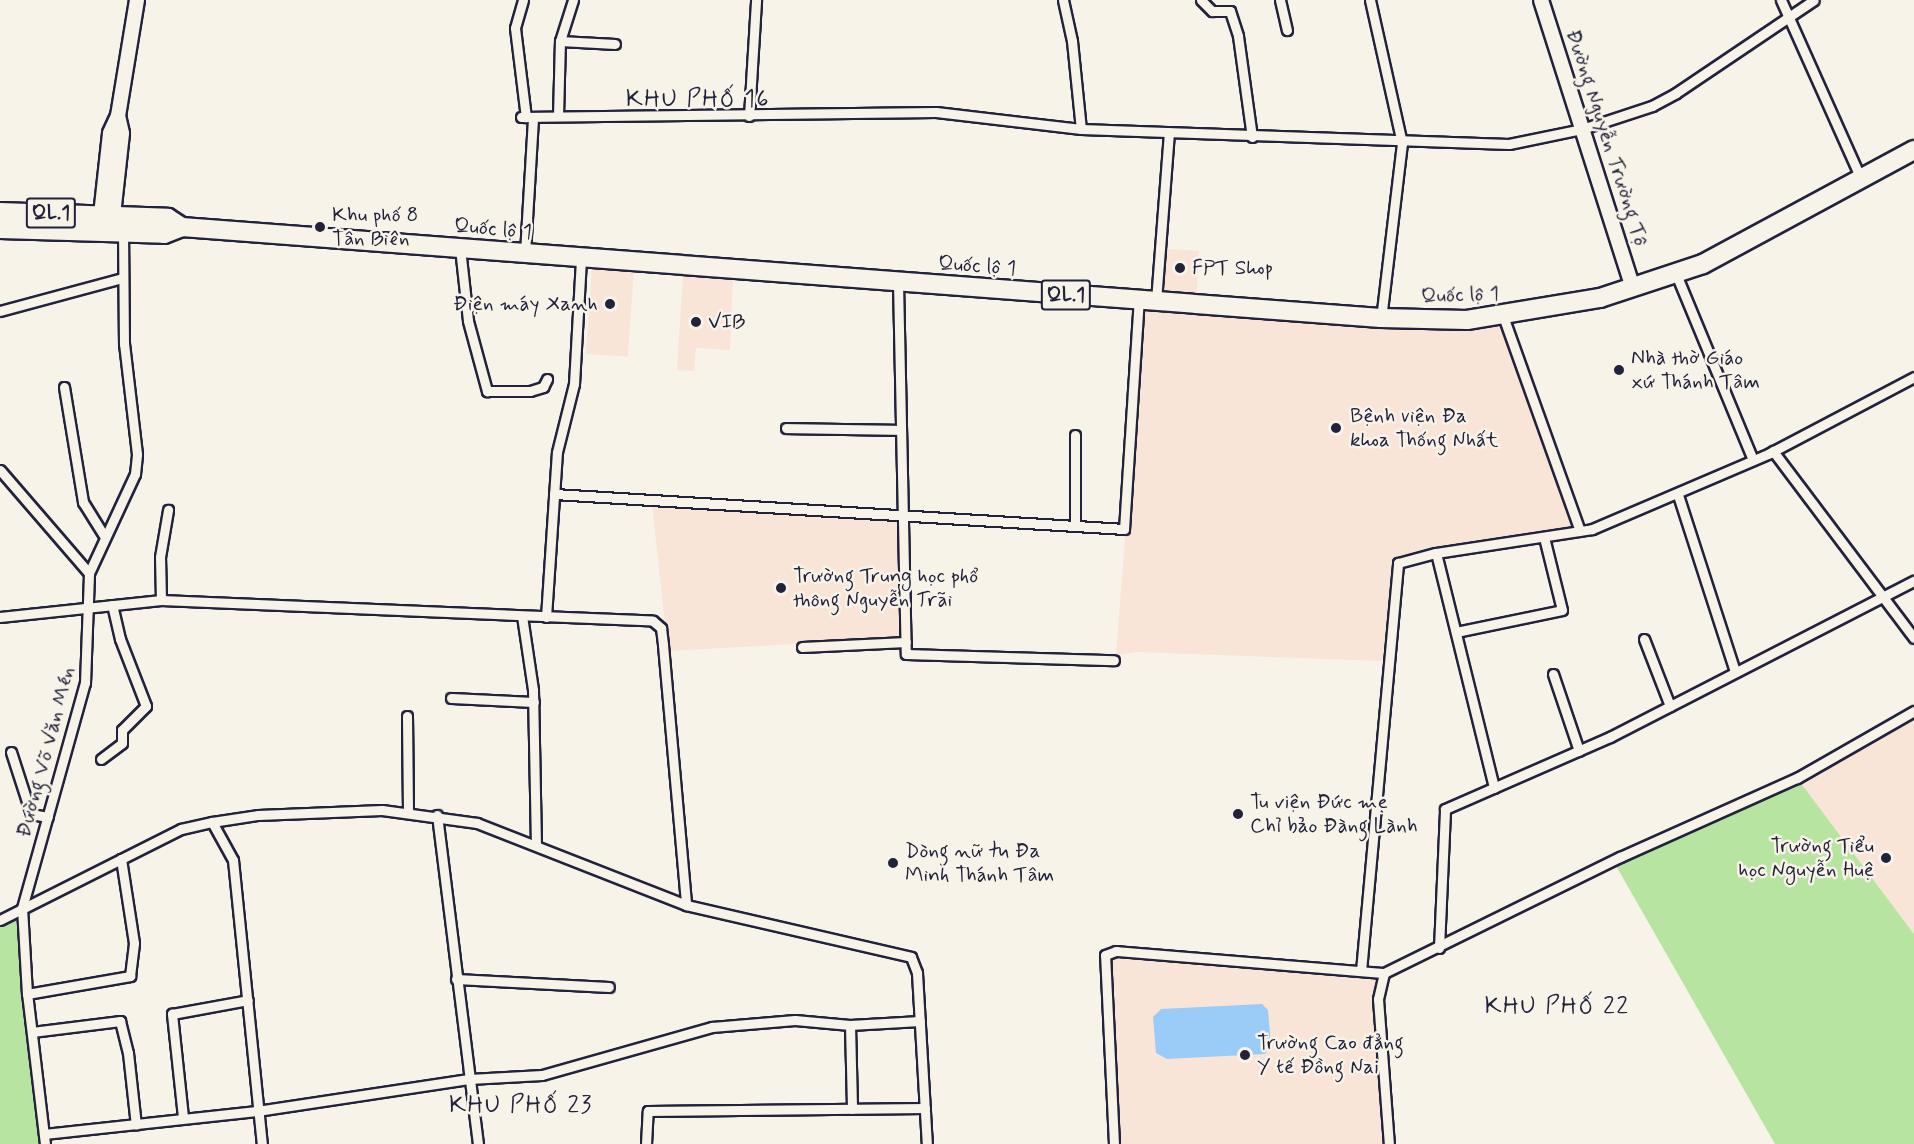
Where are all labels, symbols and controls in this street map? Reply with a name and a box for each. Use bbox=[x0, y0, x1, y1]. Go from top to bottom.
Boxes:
street label: Đường Nguyễn Trường Tộ bbox=[1561, 29, 1653, 247]
district label: KHU PHỐ 16 bbox=[628, 86, 768, 114]
road number: QL.1 bbox=[26, 196, 76, 230]
place label: Khu phố 8 Tân Biên bbox=[332, 202, 419, 252]
street label: Quốc lộ 1 bbox=[453, 213, 533, 245]
marker: Khu phố 8 Tân Biên bbox=[313, 220, 327, 234]
street label: Quốc lộ 1 bbox=[937, 251, 1017, 281]
place label: FPT Shop bbox=[1192, 255, 1273, 281]
marker: FPT Shop bbox=[1173, 261, 1187, 275]
road number: QL.1 bbox=[1040, 278, 1092, 312]
street label: Quốc lộ 1 bbox=[1420, 281, 1500, 309]
place label: Điện máy Xanh bbox=[464, 291, 598, 317]
marker: Điện máy Xanh bbox=[603, 297, 617, 311]
place label: VIB bbox=[708, 309, 745, 335]
marker: VIB bbox=[689, 315, 703, 329]
place label: Nhà thờ Giáo xứ Thánh Tâm bbox=[1631, 345, 1758, 395]
marker: Nhà thờ Giáo xứ Thánh Tâm bbox=[1612, 363, 1626, 377]
place label: Bệnh viện Đa khoa Thống Nhất bbox=[1350, 403, 1499, 453]
marker: Bệnh viện Đa khoa Thống Nhất bbox=[1327, 419, 1345, 437]
place label: Trường Trung học phổ thông Nguyễn Trãi bbox=[793, 563, 981, 613]
marker: Trường Trung học phổ thông Nguyễn Trãi bbox=[774, 581, 788, 595]
street label: Đường Võ Văn Mén bbox=[12, 666, 80, 838]
place label: Tu viện Đức mẹ Chỉ bảo Đàng Lành bbox=[1250, 789, 1418, 839]
marker: Tu viện Đức mẹ Chỉ bảo Đàng Lành bbox=[1231, 807, 1245, 821]
place label: Trường Tiểu học Nguyễn Huệ bbox=[1738, 833, 1874, 883]
place label: Dòng nữ tu Đa Minh Thánh Tâm bbox=[905, 838, 1053, 888]
marker: Trường Tiểu học Nguyễn Huệ bbox=[1879, 851, 1893, 865]
marker: Dòng nữ tu Đa Minh Thánh Tâm bbox=[886, 856, 900, 870]
district label: KHU PHỐ 22 bbox=[1487, 993, 1627, 1021]
place label: Trường Cao đẳng Y tế Đồng Nai bbox=[1257, 1030, 1405, 1080]
marker: Trường Cao đẳng Y tế Đồng Nai bbox=[1238, 1048, 1252, 1062]
district label: KHU PHỐ 23 bbox=[452, 1092, 590, 1120]

